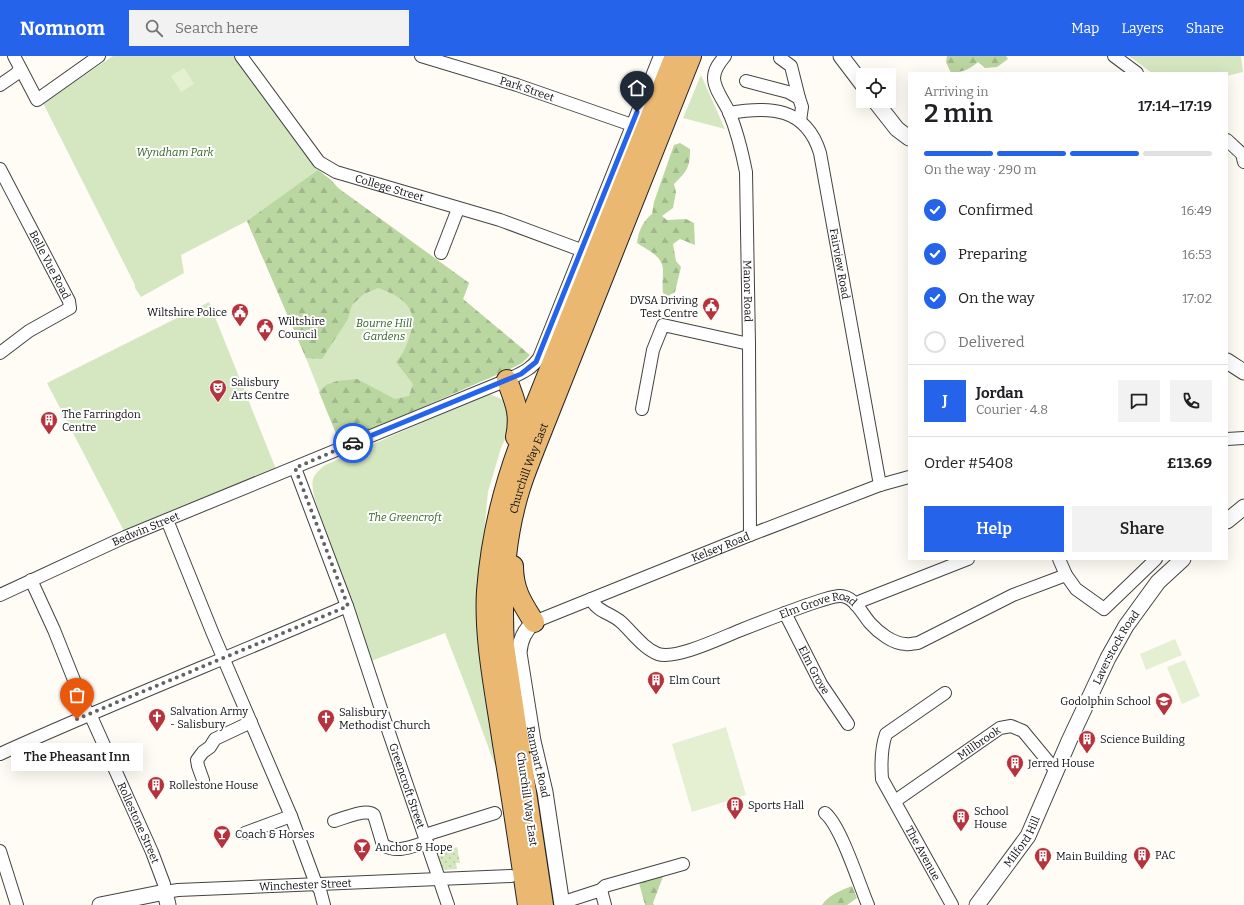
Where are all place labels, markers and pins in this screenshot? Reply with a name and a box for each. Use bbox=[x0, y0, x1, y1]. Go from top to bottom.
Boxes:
pin bbox=[620, 71, 654, 112]
place label: DVSA Driving Test Centre bbox=[630, 294, 698, 320]
public building icon: DVSA Driving Test Centre bbox=[701, 296, 721, 321]
public building icon: Wiltshire Police bbox=[230, 302, 250, 327]
place label: Wiltshire Police bbox=[147, 306, 227, 319]
place label: Wiltshire Council bbox=[278, 315, 325, 341]
public building icon: Wiltshire Council bbox=[255, 317, 275, 342]
place label: Salisbury Arts Centre bbox=[231, 376, 289, 402]
theatre icon: Salisbury Arts Centre bbox=[208, 378, 228, 403]
place label: The Farringdon Centre bbox=[62, 408, 141, 434]
building icon: The Farringdon Centre bbox=[39, 410, 59, 435]
building icon: Elm Court bbox=[646, 670, 666, 695]
place label: Elm Court bbox=[669, 674, 720, 687]
pin bbox=[60, 678, 94, 719]
school or university icon: Godolphin School bbox=[1154, 691, 1174, 716]
place label: Godolphin School bbox=[1060, 695, 1151, 708]
place label: Salvation Army - Salisbury bbox=[170, 705, 248, 731]
place label: Salisbury Methodist Church bbox=[339, 706, 430, 732]
church icon: Salvation Army - Salisbury bbox=[147, 707, 167, 732]
church icon: Salisbury Methodist Church bbox=[316, 708, 336, 733]
building icon: Science Building bbox=[1077, 729, 1097, 754]
place label: Science Building bbox=[1100, 733, 1185, 746]
callout: The Pheasant Inn bbox=[11, 743, 143, 771]
building icon: Jerred House bbox=[1005, 753, 1025, 778]
place label: Jerred House bbox=[1027, 757, 1095, 770]
building icon: Rollestone House bbox=[146, 775, 166, 800]
place label: Rollestone House bbox=[169, 779, 258, 792]
building icon: Sports Hall bbox=[725, 795, 745, 820]
place label: Sports Hall bbox=[748, 799, 804, 812]
place label: School House bbox=[974, 805, 1009, 831]
building icon: School House bbox=[951, 807, 971, 832]
bar icon: Coach & Horses bbox=[212, 824, 232, 849]
place label: Coach & Horses bbox=[235, 828, 315, 841]
bar icon: Anchor & Hope bbox=[352, 837, 372, 862]
place label: Anchor & Hope bbox=[375, 841, 452, 854]
building icon: PAC bbox=[1132, 845, 1152, 870]
building icon: Main Building bbox=[1033, 846, 1053, 871]
place label: PAC bbox=[1155, 849, 1176, 862]
place label: Main Building bbox=[1056, 850, 1127, 863]

